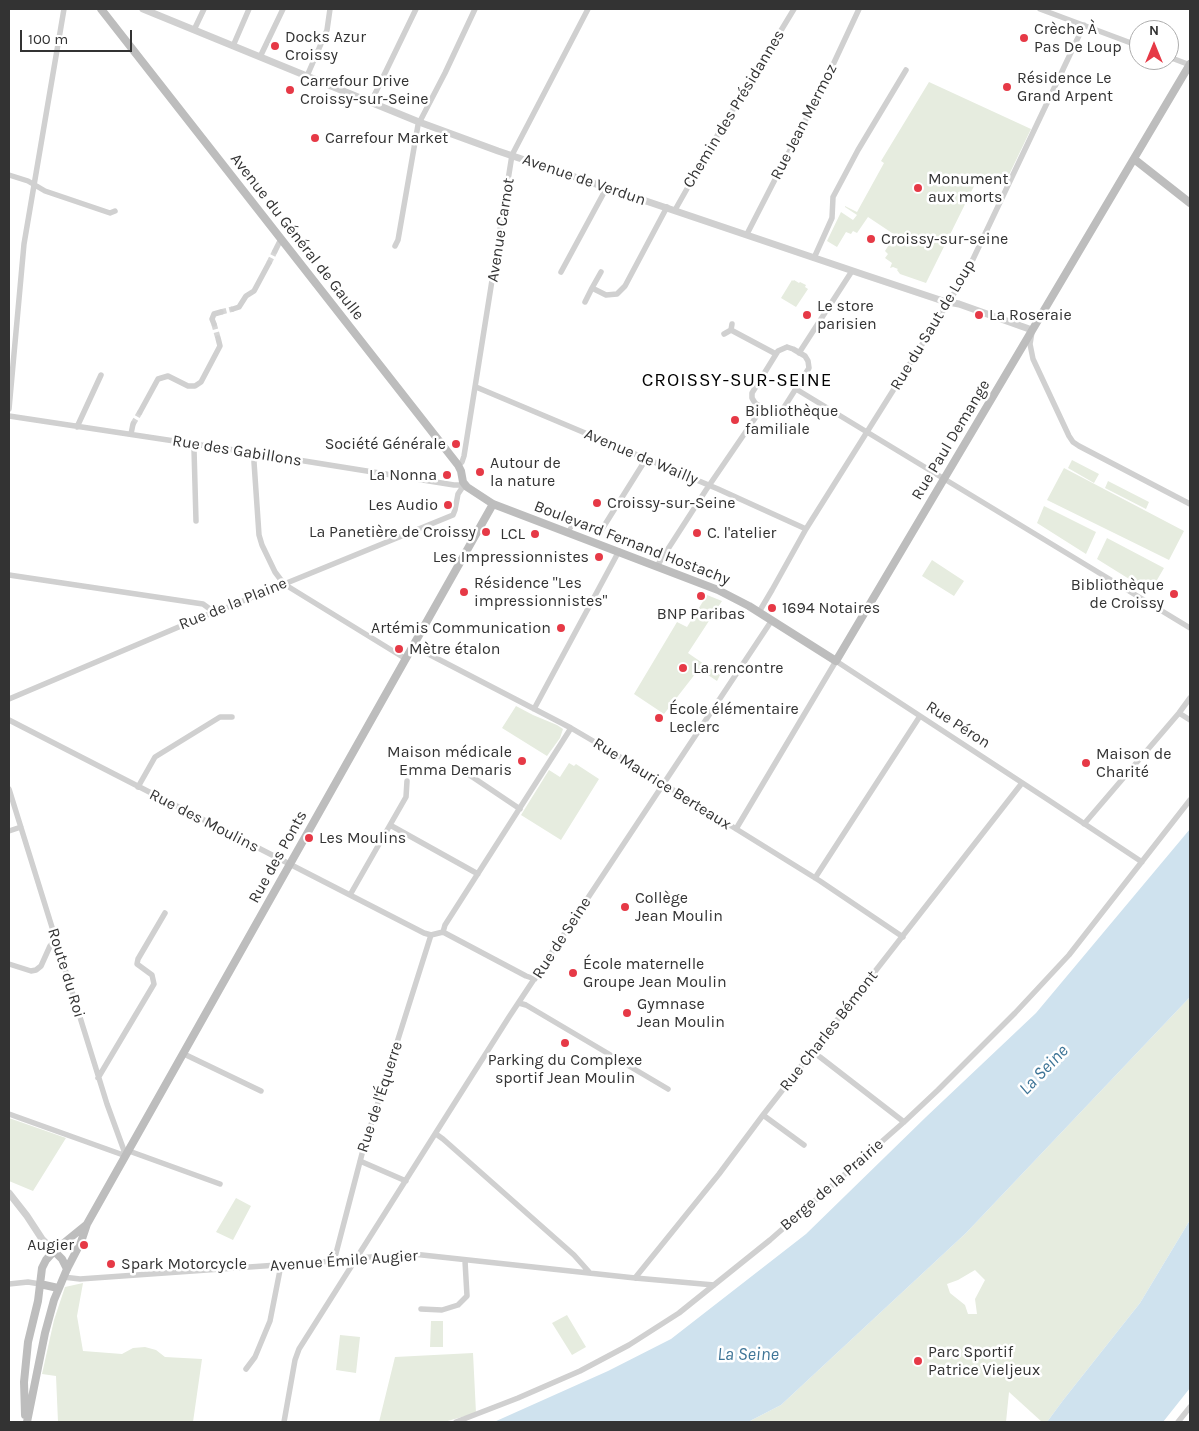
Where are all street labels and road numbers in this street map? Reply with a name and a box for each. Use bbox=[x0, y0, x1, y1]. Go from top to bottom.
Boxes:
street label: Chemin des Présidannes bbox=[679, 26, 789, 192]
street label: Rue Jean Mermoz bbox=[767, 61, 841, 183]
street label: Avenue du Général de Gaulle bbox=[226, 150, 368, 324]
street label: Avenue de Verdun bbox=[520, 150, 648, 210]
street label: Avenue Carnot bbox=[483, 177, 519, 283]
street label: Rue du Saut de Loup bbox=[886, 256, 980, 394]
street label: Rue Paul Demange bbox=[908, 377, 994, 503]
street label: Avenue de Wailly bbox=[581, 424, 701, 490]
street label: Rue des Gabillons bbox=[171, 431, 303, 471]
street label: Boulevard Fernand Hostachy bbox=[531, 497, 733, 589]
street label: Rue de la Plaine bbox=[176, 574, 290, 634]
street label: Rue Péron bbox=[922, 697, 994, 753]
street label: Rue Maurice Berteaux bbox=[589, 734, 735, 834]
street label: Rue des Moulins bbox=[146, 785, 262, 857]
street label: Rue des Ponts bbox=[245, 807, 311, 907]
street label: Rue de Seine bbox=[528, 894, 596, 982]
street label: Route du Roi bbox=[43, 926, 89, 1020]
street label: Rue Charles Bémont bbox=[776, 967, 882, 1095]
street label: Rue de l'Équerre bbox=[353, 1039, 407, 1155]
street label: Berge de la Prairie bbox=[777, 1135, 887, 1235]
street label: Avenue Émile Augier bbox=[269, 1246, 419, 1276]

